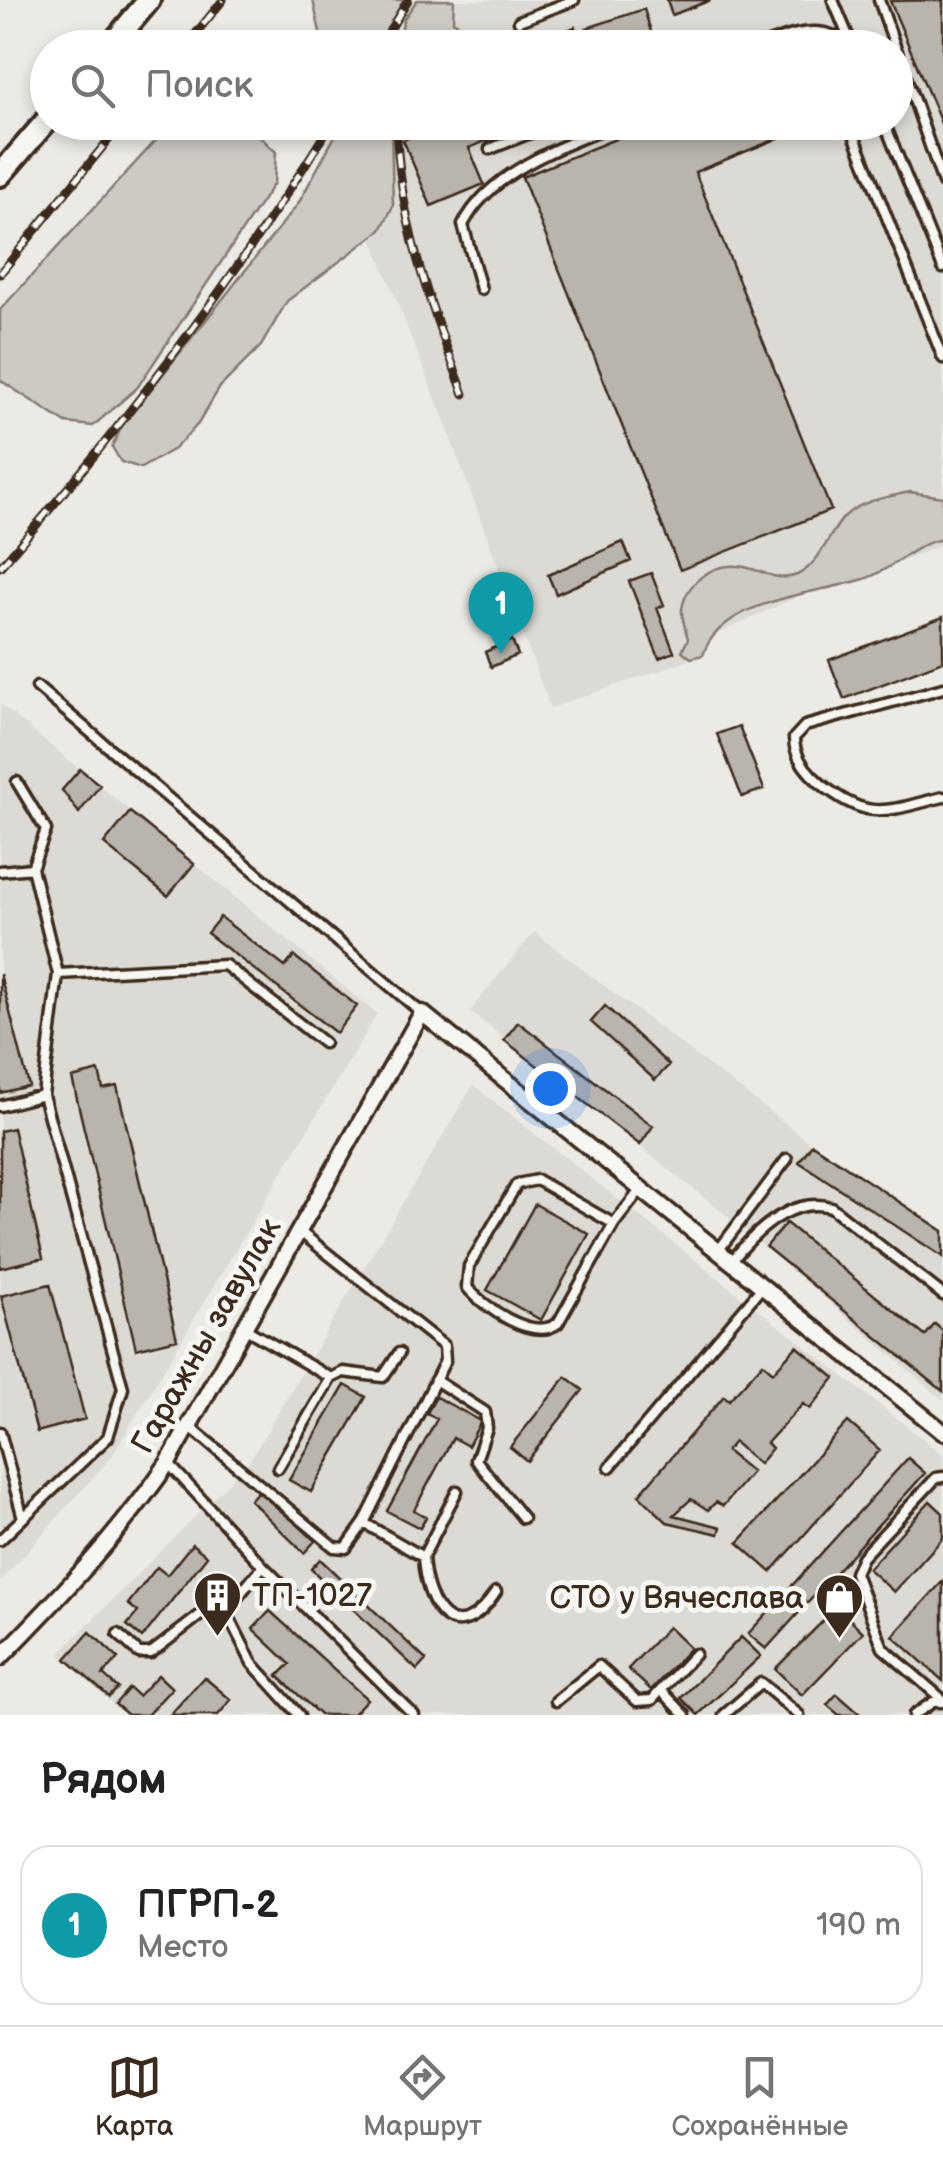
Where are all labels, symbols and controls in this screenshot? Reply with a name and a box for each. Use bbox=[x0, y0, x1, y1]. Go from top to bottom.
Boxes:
search box bbox=[30, 30, 913, 140]
icon: search bbox=[65, 58, 120, 113]
text: Поиск bbox=[145, 63, 253, 108]
pin: 1 bbox=[468, 572, 534, 654]
your location bbox=[525, 1063, 576, 1114]
street label: Гаражны завулак bbox=[124, 1211, 290, 1461]
building icon: ТП-1027 bbox=[191, 1570, 243, 1638]
shop icon: СТО у Вячеслава bbox=[813, 1572, 865, 1640]
place label: ТП-1027 bbox=[252, 1577, 372, 1616]
place label: СТО у Вячеслава bbox=[549, 1579, 804, 1618]
text: Рядом bbox=[40, 1755, 167, 1806]
text: ПГРП-2 bbox=[137, 1883, 279, 1928]
text: 1 bbox=[68, 1906, 81, 1945]
text: 190 m bbox=[816, 1906, 901, 1945]
text: Место bbox=[137, 1928, 228, 1967]
tab: Карта bbox=[95, 2050, 174, 2143]
tab: Маршрут bbox=[363, 2050, 482, 2143]
tab: Сохранённые bbox=[671, 2050, 848, 2143]

